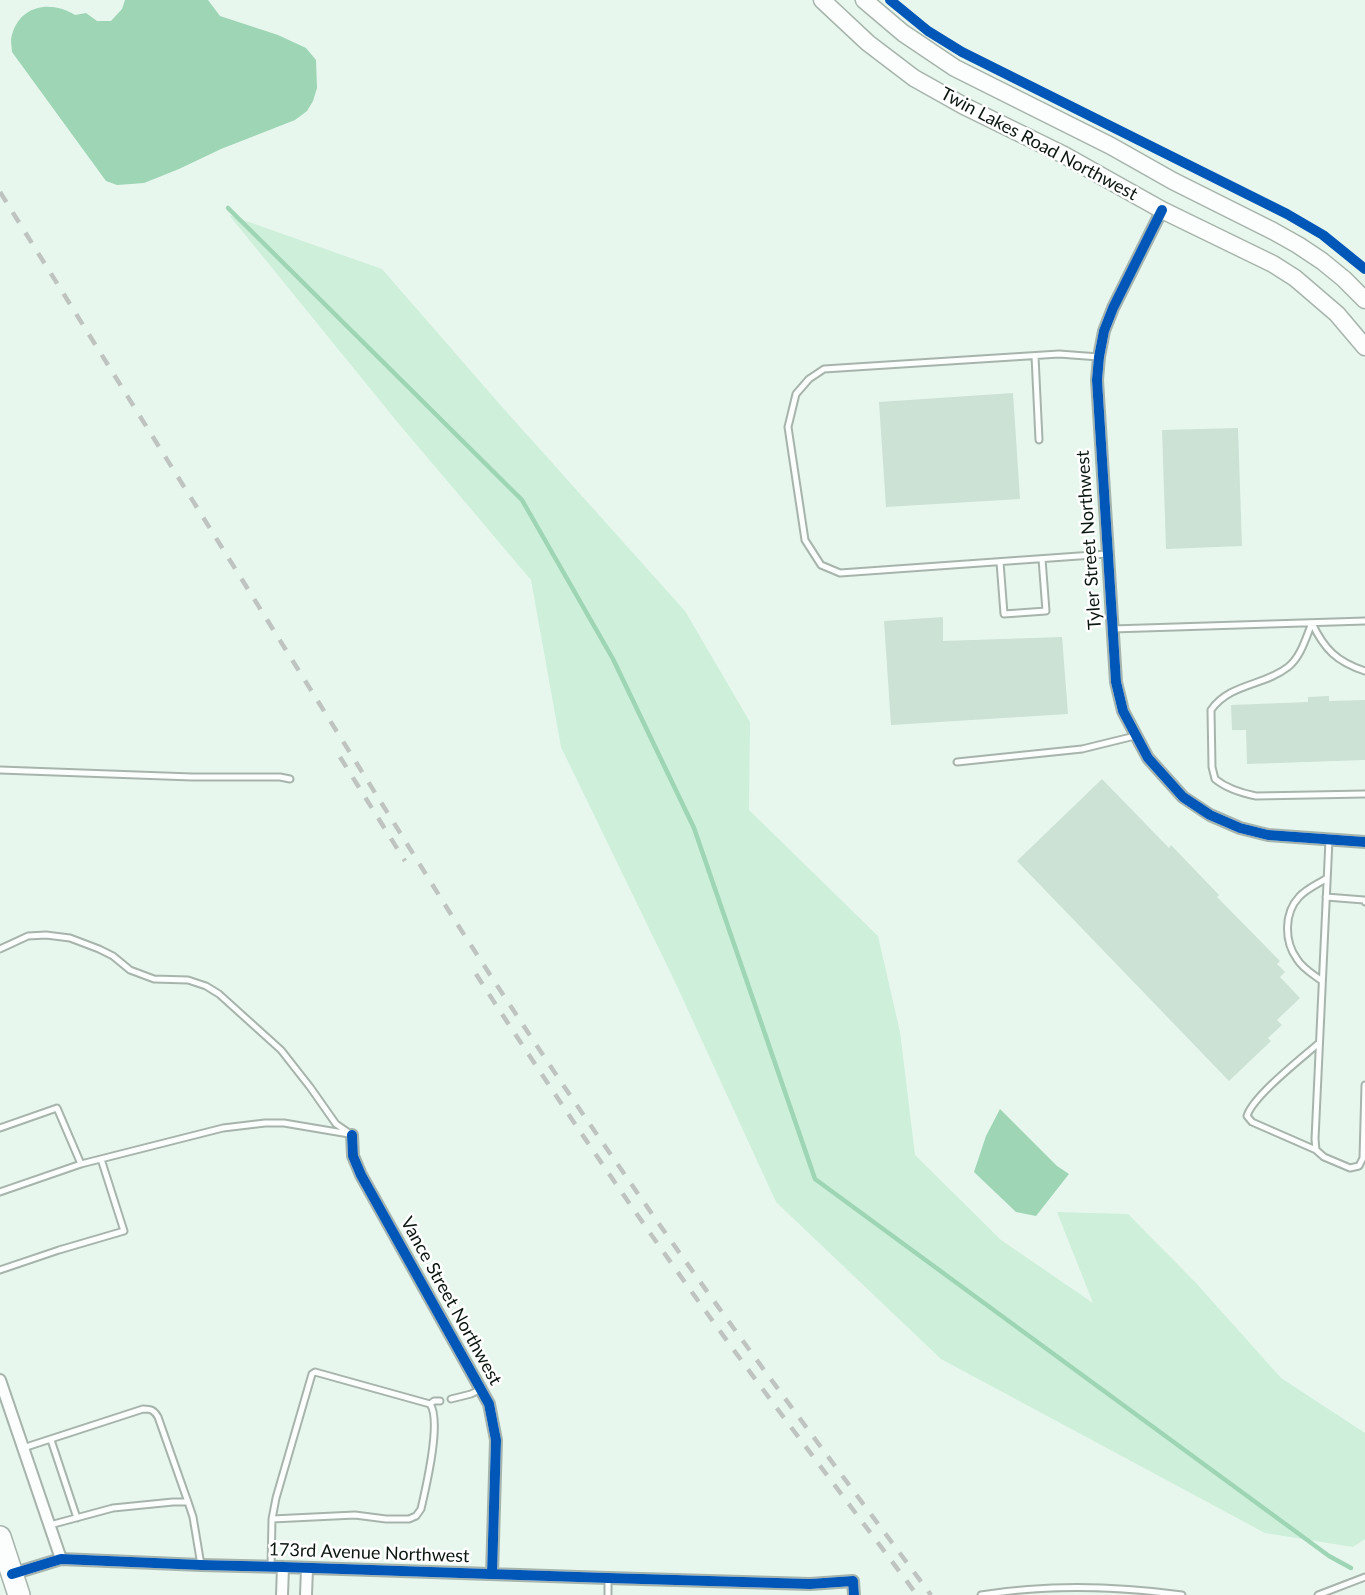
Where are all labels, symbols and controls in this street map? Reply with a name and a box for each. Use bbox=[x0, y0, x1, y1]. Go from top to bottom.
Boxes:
street label: Twin Lakes Road Northwest bbox=[937, 83, 1141, 205]
street label: Tyler Street Northwest bbox=[1072, 450, 1106, 630]
street label: Vance Street Northwest bbox=[396, 1213, 506, 1389]
street label: 173rd Avenue Northwest bbox=[268, 1539, 470, 1567]

